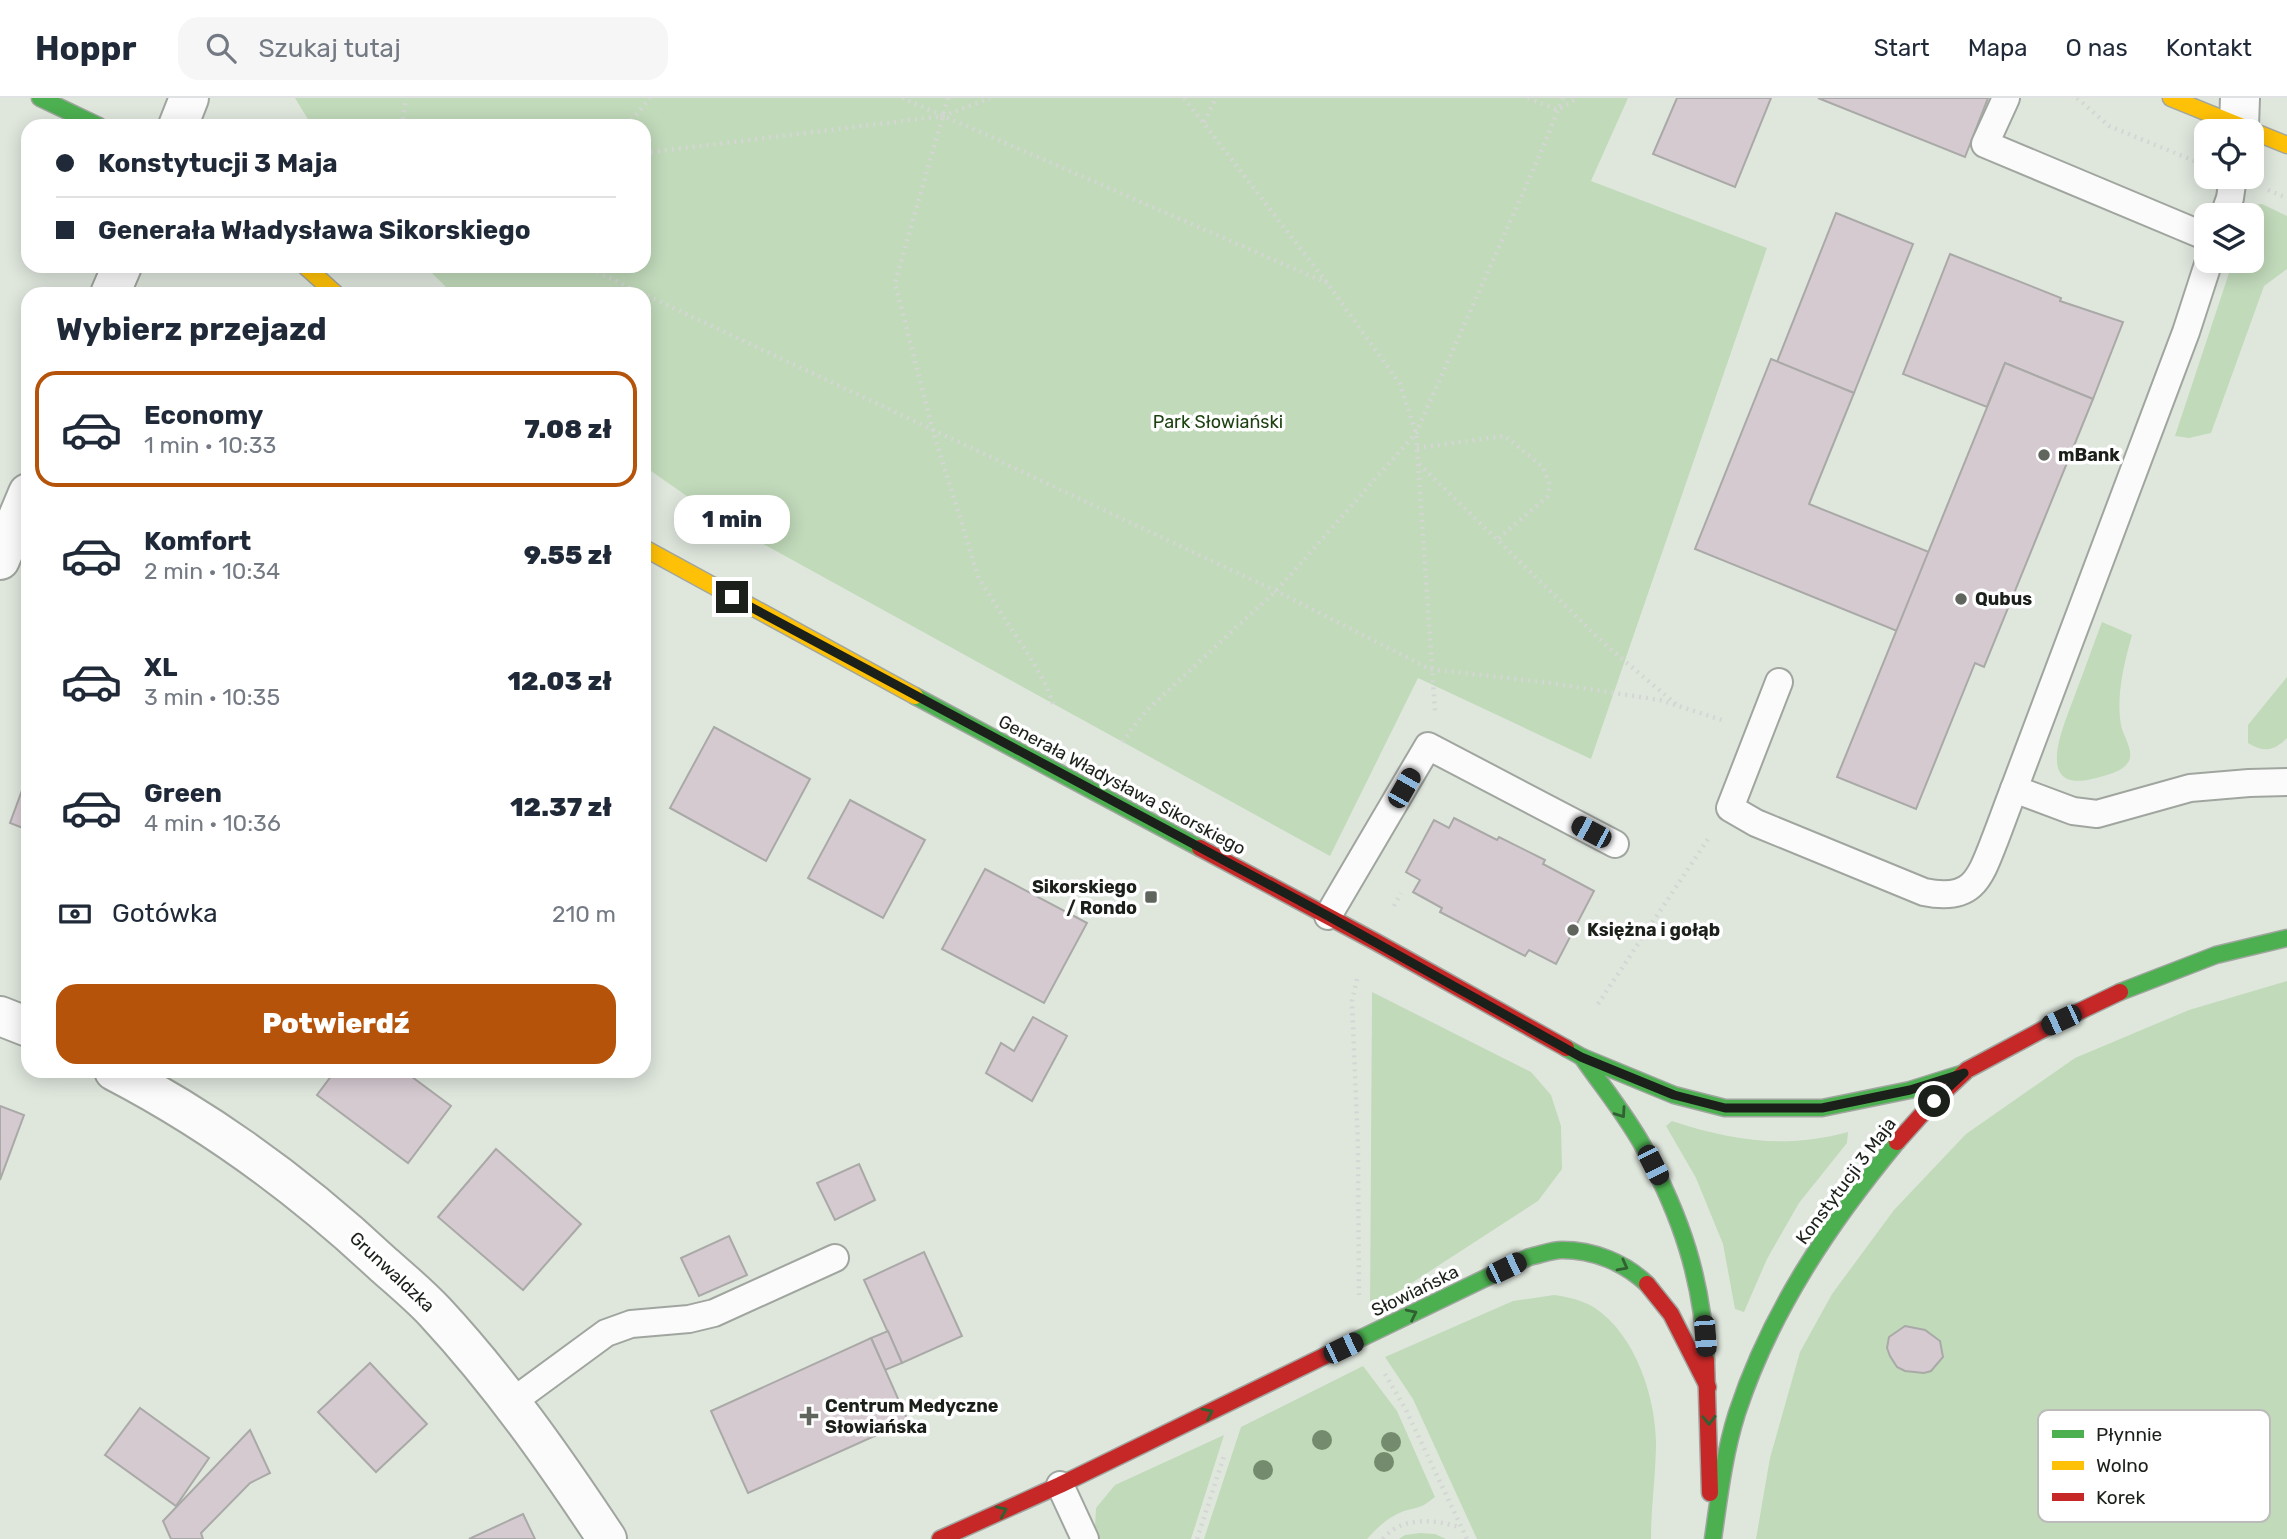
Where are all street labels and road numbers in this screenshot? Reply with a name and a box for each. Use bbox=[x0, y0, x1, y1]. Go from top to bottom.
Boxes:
street label: Generała Władysława Sikorskiego bbox=[995, 710, 1249, 860]
street label: Konstytucji 3 Maja bbox=[1791, 1113, 1901, 1249]
street label: Grunwaldzka bbox=[345, 1227, 439, 1317]
street label: Słowiańska bbox=[1368, 1260, 1462, 1322]

